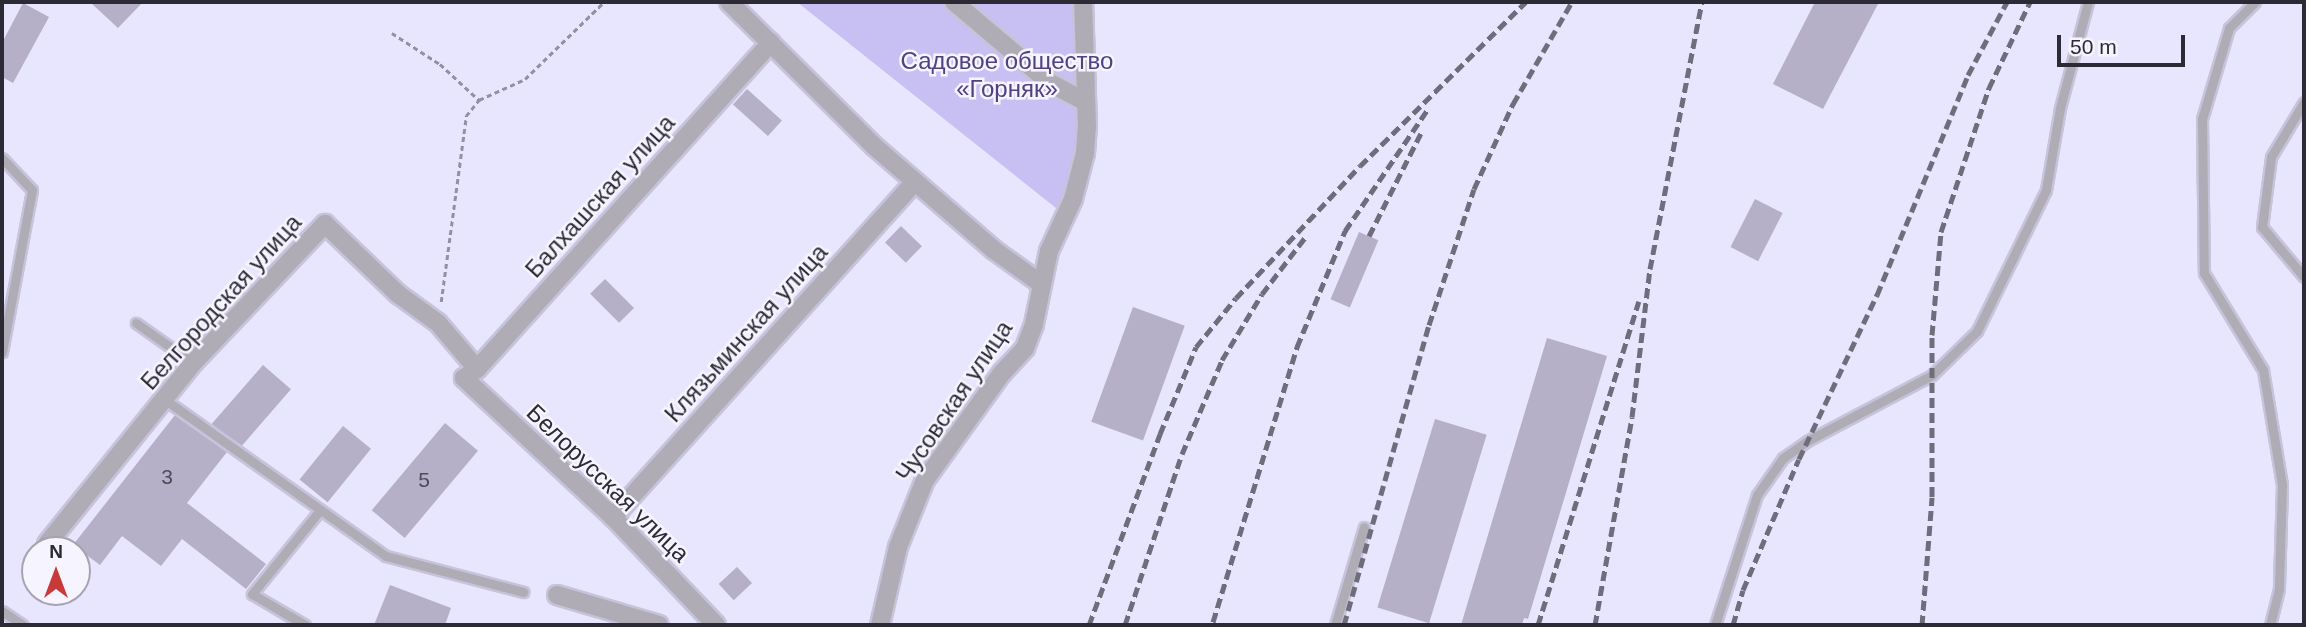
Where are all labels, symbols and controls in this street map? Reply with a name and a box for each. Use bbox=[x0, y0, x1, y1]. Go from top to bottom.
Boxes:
scale bar bbox=[2061, 21, 2189, 65]
text: 50 m bbox=[2070, 35, 2117, 58]
park label: Садовое общество «Горняк» bbox=[901, 47, 1113, 103]
street label: Балхашская улица bbox=[519, 109, 681, 283]
street label: Белгородская улица bbox=[135, 208, 307, 396]
street label: Клязьминская улица bbox=[658, 238, 834, 428]
street label: Чусовская улица bbox=[890, 315, 1018, 487]
street label: Белорусская улица bbox=[521, 398, 695, 568]
house number: 3 bbox=[161, 464, 173, 490]
house number: 5 bbox=[418, 467, 430, 493]
north arrow bbox=[21, 536, 91, 606]
text: N bbox=[49, 541, 63, 562]

